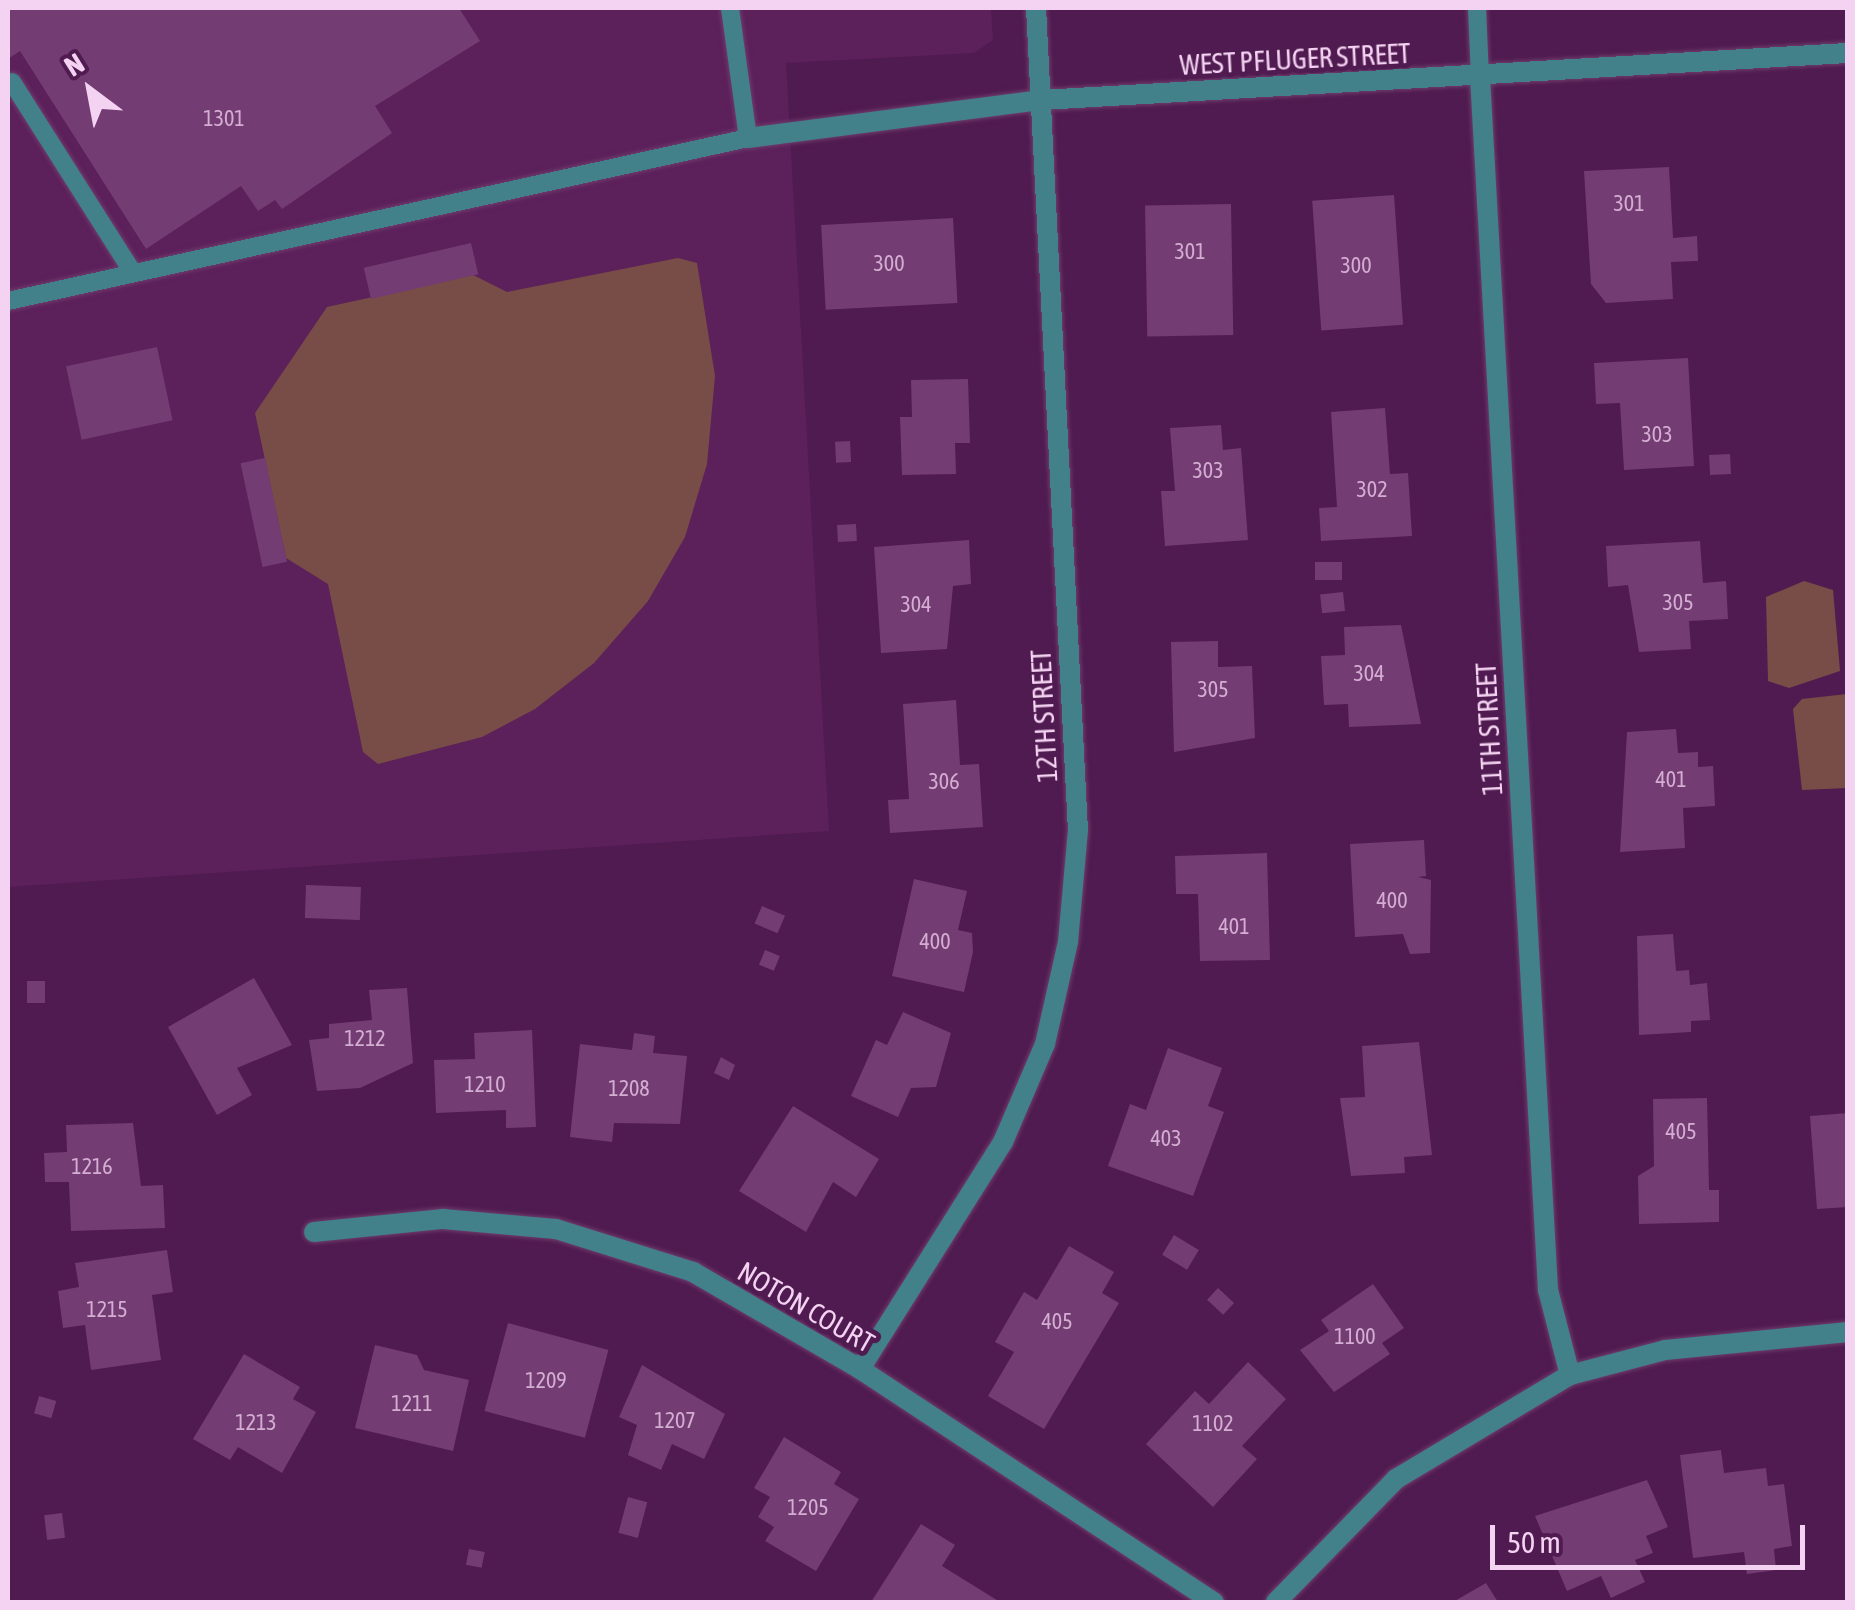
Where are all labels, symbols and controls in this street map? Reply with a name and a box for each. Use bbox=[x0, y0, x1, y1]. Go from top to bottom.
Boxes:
street label: WEST PFLUGER STREET bbox=[1179, 36, 1411, 82]
north arrow bbox=[40, 40, 140, 140]
text: N bbox=[59, 47, 90, 83]
house number: 1301 bbox=[203, 106, 245, 132]
house number: 301 bbox=[1613, 191, 1645, 217]
house number: 301 bbox=[1174, 239, 1206, 265]
house number: 300 bbox=[873, 251, 905, 277]
house number: 300 bbox=[1340, 253, 1372, 279]
house number: 303 bbox=[1641, 422, 1673, 448]
house number: 303 bbox=[1192, 458, 1224, 484]
house number: 302 bbox=[1356, 477, 1388, 503]
house number: 305 bbox=[1662, 590, 1694, 616]
house number: 304 bbox=[900, 592, 932, 618]
street label: 12TH STREET bbox=[1024, 649, 1064, 783]
house number: 304 bbox=[1353, 661, 1385, 687]
street label: 11TH STREET bbox=[1469, 662, 1509, 796]
house number: 305 bbox=[1197, 677, 1229, 703]
house number: 401 bbox=[1655, 767, 1687, 793]
house number: 306 bbox=[928, 769, 960, 795]
house number: 400 bbox=[1376, 888, 1408, 914]
house number: 401 bbox=[1218, 914, 1250, 940]
house number: 400 bbox=[919, 929, 951, 955]
house number: 1212 bbox=[344, 1026, 386, 1052]
house number: 1210 bbox=[464, 1072, 506, 1098]
house number: 1208 bbox=[608, 1076, 650, 1102]
house number: 405 bbox=[1665, 1119, 1697, 1145]
house number: 403 bbox=[1150, 1126, 1182, 1152]
house number: 1216 bbox=[71, 1154, 113, 1180]
street label: NOTON COURT bbox=[732, 1254, 880, 1360]
house number: 1215 bbox=[86, 1297, 128, 1323]
house number: 405 bbox=[1041, 1309, 1073, 1335]
house number: 1100 bbox=[1334, 1324, 1376, 1350]
house number: 1209 bbox=[525, 1368, 567, 1394]
house number: 1211 bbox=[391, 1391, 433, 1417]
house number: 1207 bbox=[654, 1408, 696, 1434]
house number: 1213 bbox=[235, 1410, 277, 1436]
house number: 1102 bbox=[1192, 1411, 1234, 1437]
house number: 1205 bbox=[787, 1495, 829, 1521]
scale bar bbox=[1495, 1505, 1810, 1567]
text: 50 m bbox=[1507, 1525, 1561, 1559]

